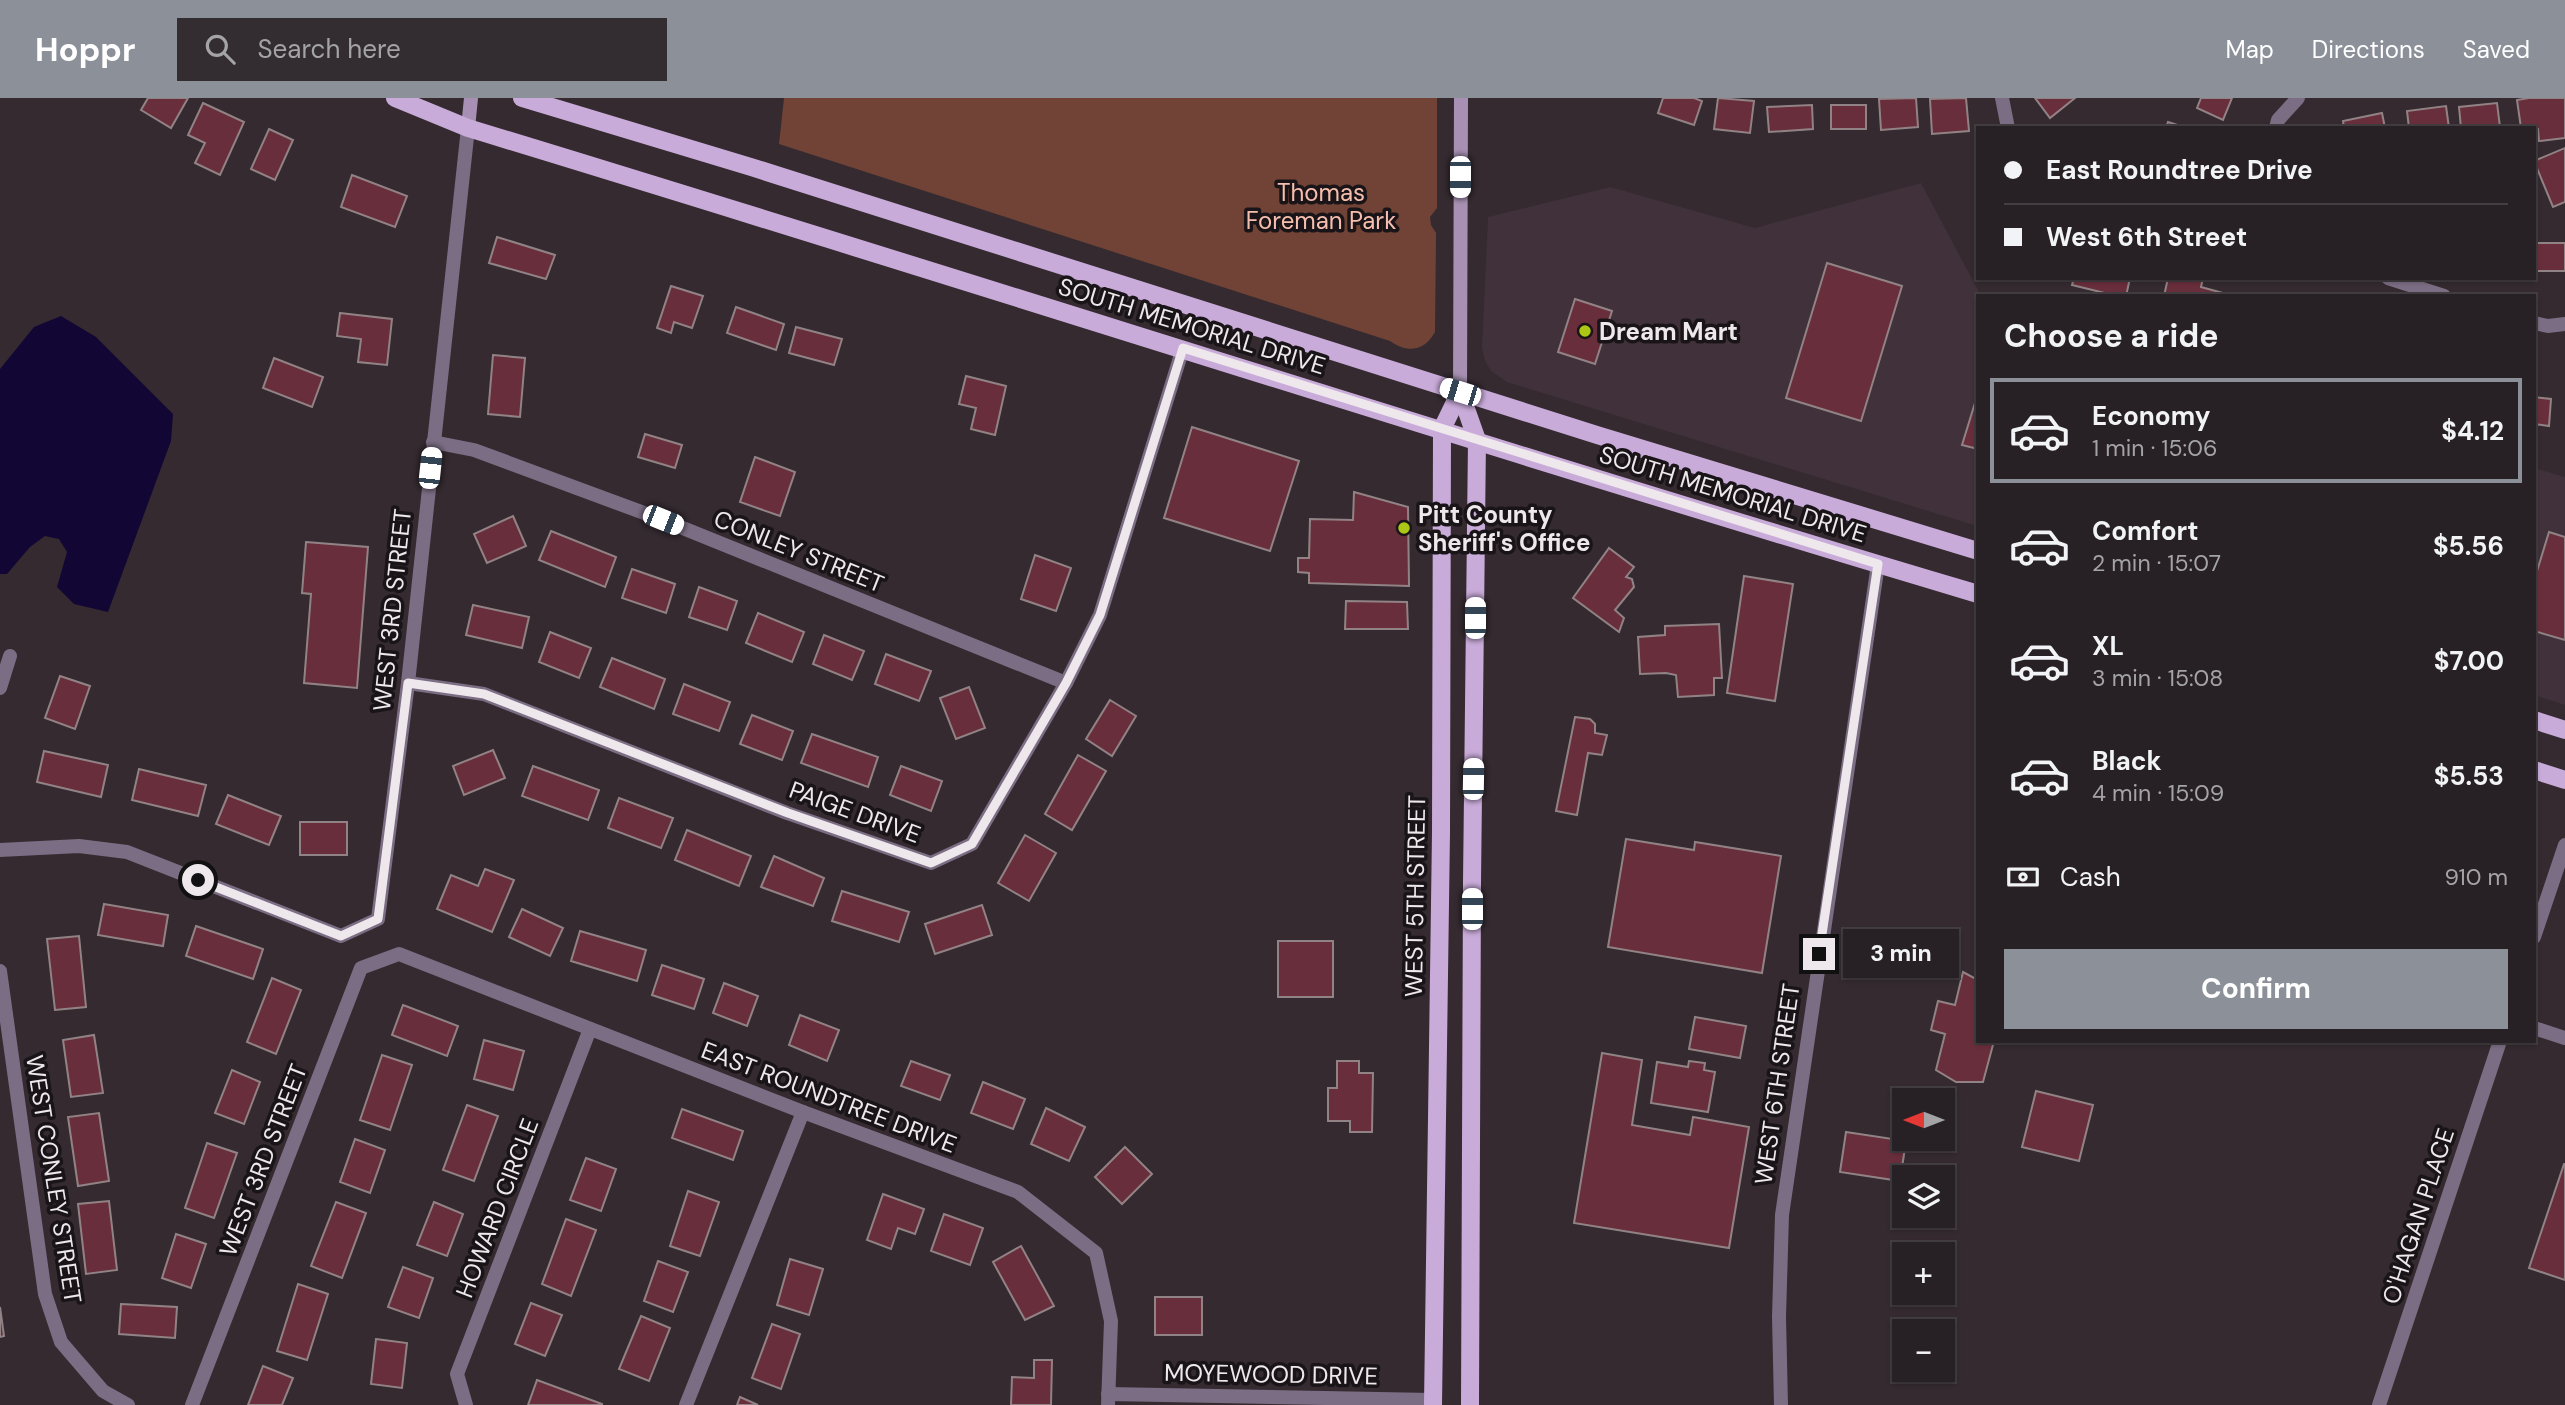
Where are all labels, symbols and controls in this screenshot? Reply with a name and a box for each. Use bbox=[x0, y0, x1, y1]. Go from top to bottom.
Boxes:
search box bbox=[177, 18, 667, 81]
text: Hoppr bbox=[35, 28, 135, 71]
icon: search bbox=[201, 30, 239, 68]
text: Search here bbox=[257, 32, 401, 66]
text: Map bbox=[2226, 34, 2274, 65]
text: Directions bbox=[2312, 34, 2425, 65]
text: Saved bbox=[2463, 34, 2530, 65]
text: East Roundtree Drive bbox=[2046, 153, 2313, 187]
car bbox=[1450, 156, 1471, 198]
park label: Thomas Foreman Park bbox=[1246, 177, 1396, 236]
text: West 6th Street bbox=[2046, 220, 2247, 254]
street label: SOUTH MEMORIAL DRIVE bbox=[1055, 271, 1329, 381]
text: Choose a ride bbox=[2004, 315, 2219, 357]
place label: Dream Mart bbox=[1599, 316, 1738, 347]
marker: Dream Mart bbox=[1577, 323, 1593, 339]
car bbox=[1437, 376, 1484, 408]
icon: car bbox=[2008, 399, 2071, 462]
text: Economy bbox=[2092, 399, 2210, 433]
text: $4.12 bbox=[2441, 414, 2504, 448]
text: 1 min · 15:06 bbox=[2092, 433, 2217, 463]
street label: SOUTH MEMORIAL DRIVE bbox=[1596, 439, 1870, 549]
car bbox=[418, 446, 443, 490]
place label: Pitt County Sheriff's Office bbox=[1418, 499, 1591, 558]
car bbox=[640, 502, 687, 538]
street label: CONLEY STREET bbox=[709, 503, 889, 599]
street label: WEST 3RD STREET bbox=[366, 507, 418, 713]
icon: car bbox=[2008, 514, 2071, 577]
text: Comfort bbox=[2092, 514, 2198, 548]
marker: Pitt County Sheriff's Office bbox=[1396, 520, 1412, 536]
text: $5.56 bbox=[2433, 529, 2504, 563]
text: 2 min · 15:07 bbox=[2092, 548, 2221, 578]
car bbox=[1465, 597, 1486, 639]
icon: car bbox=[2008, 629, 2071, 692]
text: XL bbox=[2092, 629, 2124, 663]
text: $7.00 bbox=[2434, 644, 2504, 678]
text: 3 min · 15:08 bbox=[2092, 663, 2223, 693]
icon: car bbox=[2008, 744, 2071, 807]
text: Black bbox=[2092, 744, 2162, 778]
car bbox=[1463, 758, 1484, 800]
text: $5.53 bbox=[2434, 759, 2504, 793]
street label: PAIGE DRIVE bbox=[785, 774, 925, 850]
text: 4 min · 15:09 bbox=[2092, 778, 2224, 808]
street label: WEST 5TH STREET bbox=[1398, 795, 1432, 997]
icon: cash bbox=[2004, 858, 2042, 896]
text: Cash bbox=[2060, 860, 2121, 894]
text: 910 m bbox=[2444, 862, 2508, 892]
route start bbox=[182, 864, 214, 896]
car bbox=[1462, 888, 1483, 930]
callout: 3 min bbox=[1843, 930, 1959, 978]
route end bbox=[1803, 938, 1835, 970]
text: 3 min bbox=[1870, 938, 1932, 968]
button: Confirm bbox=[2004, 949, 2508, 1029]
street label: WEST 6TH STREET bbox=[1748, 982, 1806, 1186]
street label: EAST ROUNDTREE DRIVE bbox=[697, 1034, 961, 1160]
street label: WEST CONLEY STREET bbox=[19, 1053, 89, 1305]
street label: WEST 3RD STREET bbox=[212, 1060, 314, 1260]
north arrow bbox=[1892, 1088, 1955, 1152]
map controls bbox=[1892, 1088, 1955, 1382]
street label: HOWARD CIRCLE bbox=[449, 1114, 545, 1302]
street label: O'HAGAN PLACE bbox=[2375, 1124, 2461, 1308]
button: layers bbox=[1892, 1165, 1955, 1228]
button: + bbox=[1892, 1242, 1955, 1305]
button: − bbox=[1892, 1319, 1955, 1382]
street label: MOYEWOOD DRIVE bbox=[1164, 1357, 1378, 1391]

